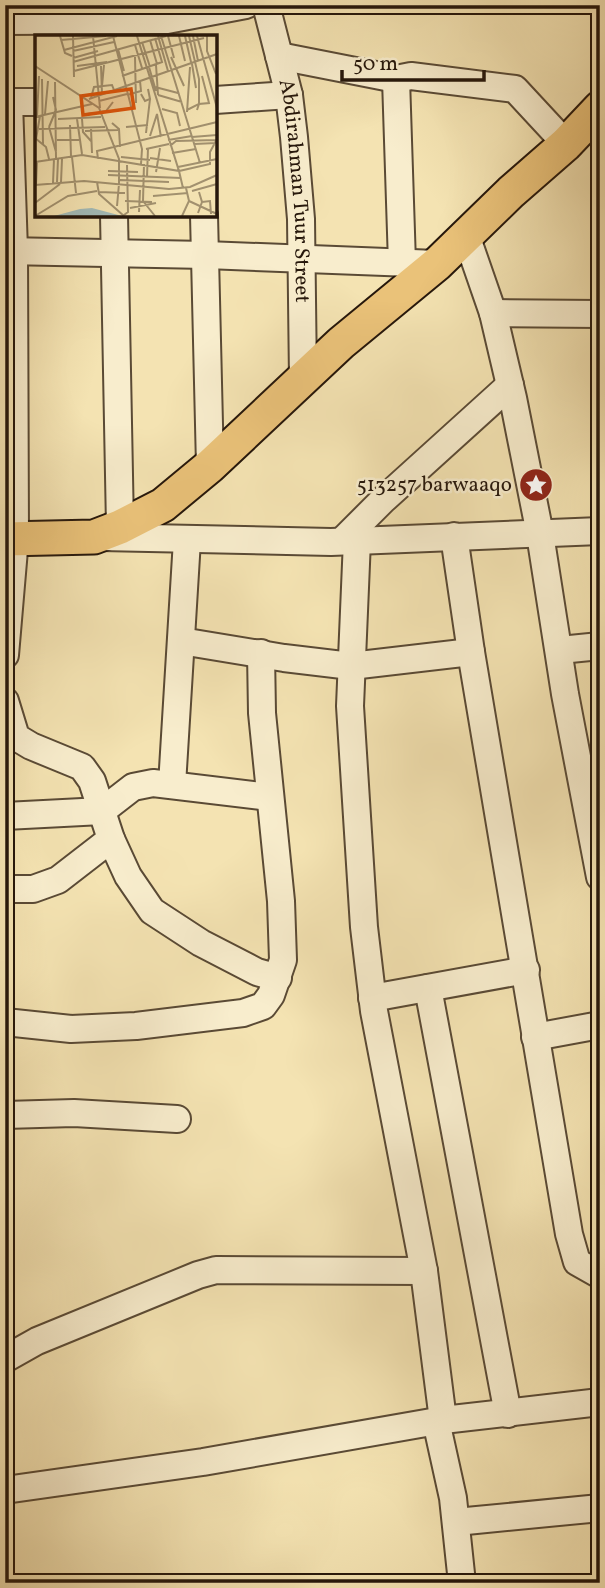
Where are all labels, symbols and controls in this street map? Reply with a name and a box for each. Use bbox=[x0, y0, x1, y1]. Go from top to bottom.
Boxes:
inset map bbox=[35, 35, 217, 217]
scale bar bbox=[342, 38, 484, 82]
text: 50 m bbox=[353, 50, 398, 79]
street label: Abdirahman Tuur Street bbox=[271, 76, 317, 303]
place icon: 513257 barwaaqo bbox=[517, 466, 555, 504]
place label: 513257 barwaaqo bbox=[357, 471, 512, 500]

